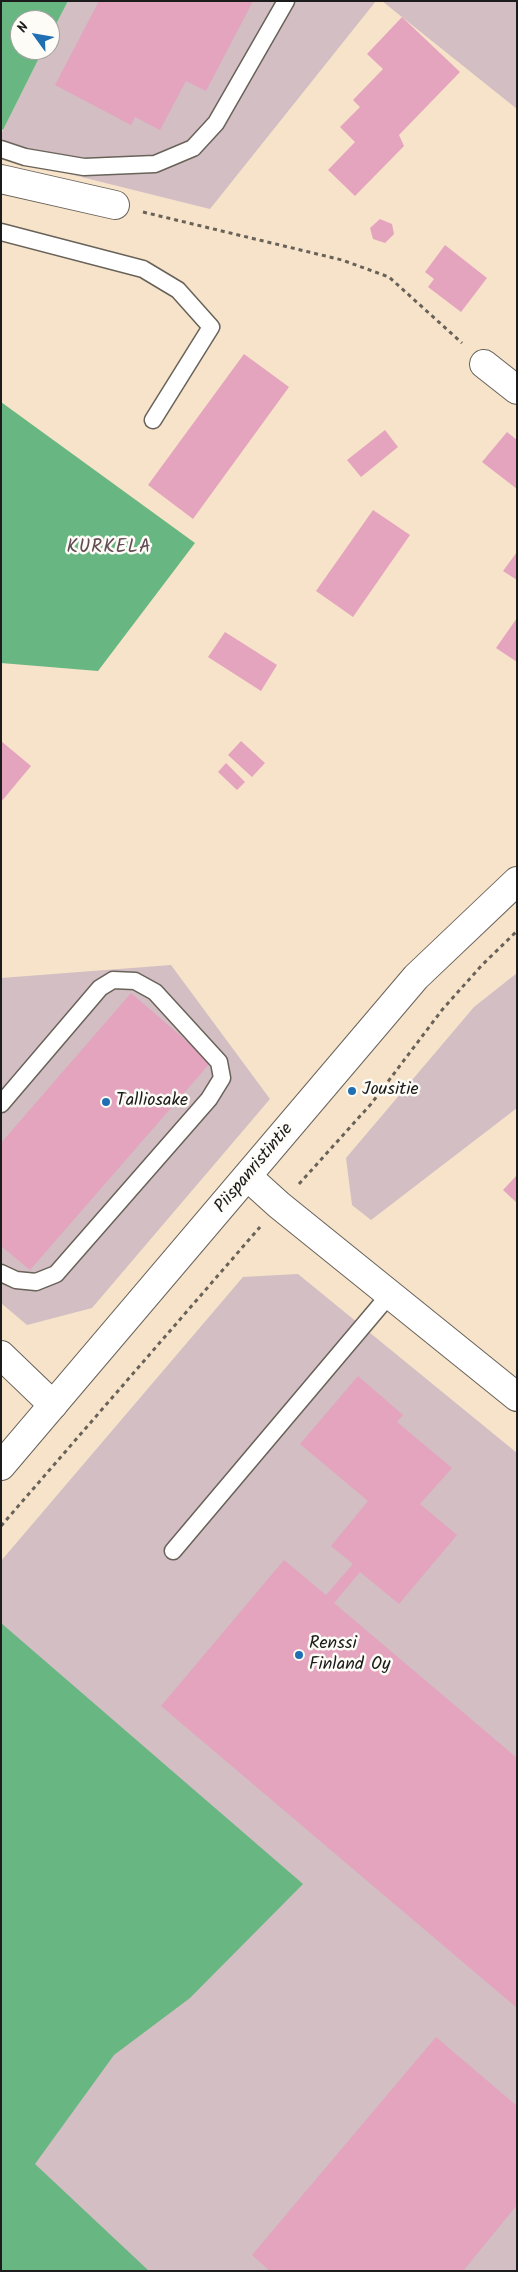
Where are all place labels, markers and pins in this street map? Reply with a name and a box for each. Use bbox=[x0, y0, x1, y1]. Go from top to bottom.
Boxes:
place label: Jousitie bbox=[362, 1080, 419, 1102]
marker: Jousitie bbox=[346, 1085, 358, 1097]
place label: Talliosake bbox=[116, 1091, 188, 1113]
marker: Talliosake bbox=[100, 1096, 112, 1108]
place label: Renssi Finland Oy bbox=[309, 1634, 390, 1676]
marker: Renssi Finland Oy bbox=[293, 1649, 305, 1661]

